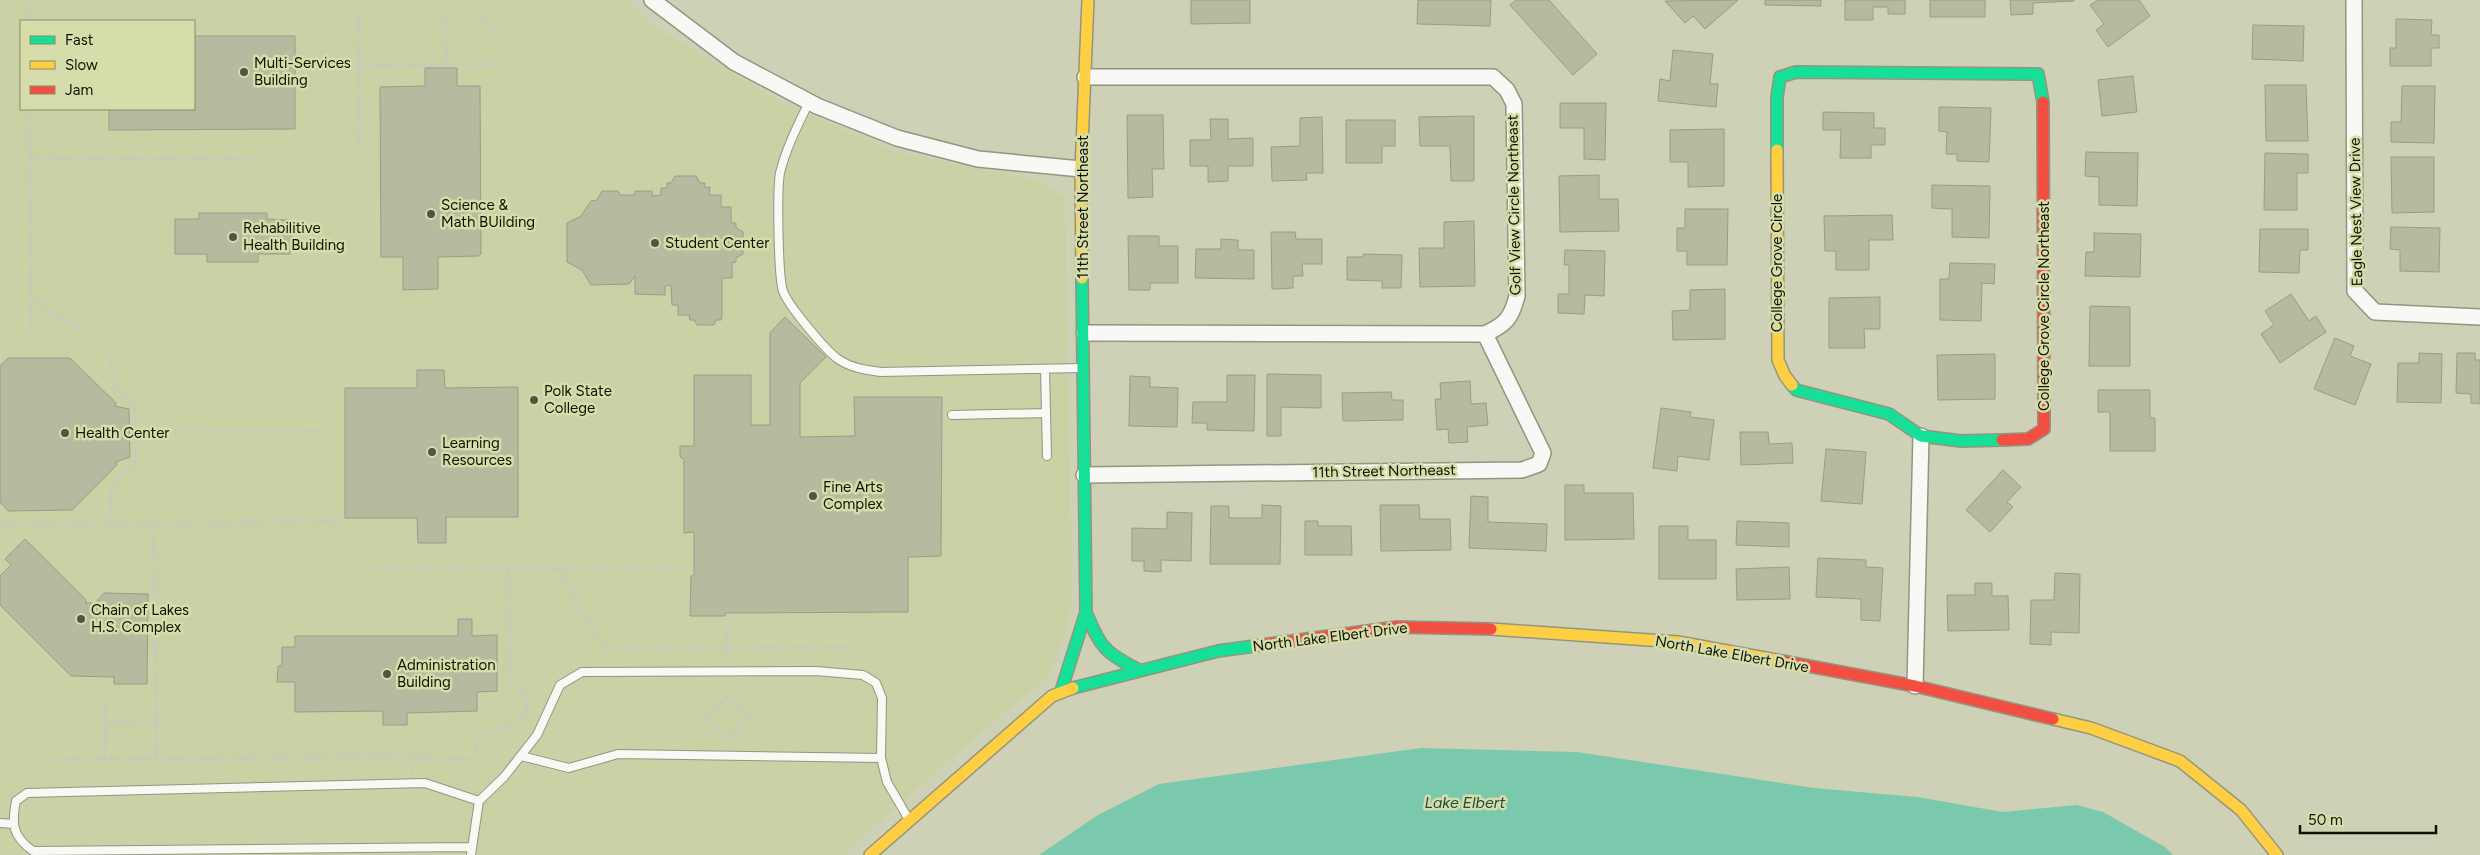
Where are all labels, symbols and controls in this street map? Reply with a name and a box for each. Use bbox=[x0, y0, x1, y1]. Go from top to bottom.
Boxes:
legend bbox=[20, 20, 195, 110]
text: Fast bbox=[65, 31, 94, 49]
place label: Multi-Services Building bbox=[254, 54, 351, 89]
text: Slow bbox=[65, 56, 98, 74]
marker: Multi-Services Building bbox=[238, 66, 250, 78]
text: Jam bbox=[65, 81, 93, 99]
street label: Golf View Circle Northeast bbox=[1503, 114, 1525, 295]
street label: 11th Street Northeast bbox=[1074, 135, 1092, 279]
street label: Eagle Nest View Drive bbox=[2346, 137, 2366, 287]
street label: College Grove Circle bbox=[1768, 194, 1786, 332]
place label: Science & Math BUilding bbox=[441, 196, 535, 231]
street label: College Grove Circle Northeast bbox=[2035, 201, 2053, 411]
marker: Science & Math BUilding bbox=[425, 208, 437, 220]
place label: Rehabilitive Health Building bbox=[243, 219, 345, 254]
marker: Rehabilitive Health Building bbox=[227, 231, 239, 243]
place label: Student Center bbox=[665, 234, 769, 252]
marker: Student Center bbox=[649, 237, 661, 249]
place label: Polk State College bbox=[544, 382, 612, 417]
marker: Polk State College bbox=[528, 394, 540, 406]
place label: Health Center bbox=[75, 424, 169, 442]
marker: Health Center bbox=[59, 427, 71, 439]
place label: Learning Resources bbox=[442, 434, 512, 469]
marker: Learning Resources bbox=[426, 446, 438, 458]
street label: 11th Street Northeast bbox=[1312, 461, 1456, 481]
place label: Fine Arts Complex bbox=[823, 478, 883, 513]
marker: Fine Arts Complex bbox=[807, 490, 819, 502]
place label: Chain of Lakes H.S. Complex bbox=[91, 601, 189, 636]
marker: Chain of Lakes H.S. Complex bbox=[75, 613, 87, 625]
street label: North Lake Elbert Drive bbox=[1252, 619, 1408, 655]
street label: North Lake Elbert Drive bbox=[1654, 632, 1810, 676]
place label: Administration Building bbox=[397, 656, 496, 691]
marker: Administration Building bbox=[381, 668, 393, 680]
water label: Lake Elbert bbox=[1425, 793, 1506, 812]
scale bar bbox=[2300, 802, 2436, 834]
text: 50 m bbox=[2308, 811, 2343, 829]

